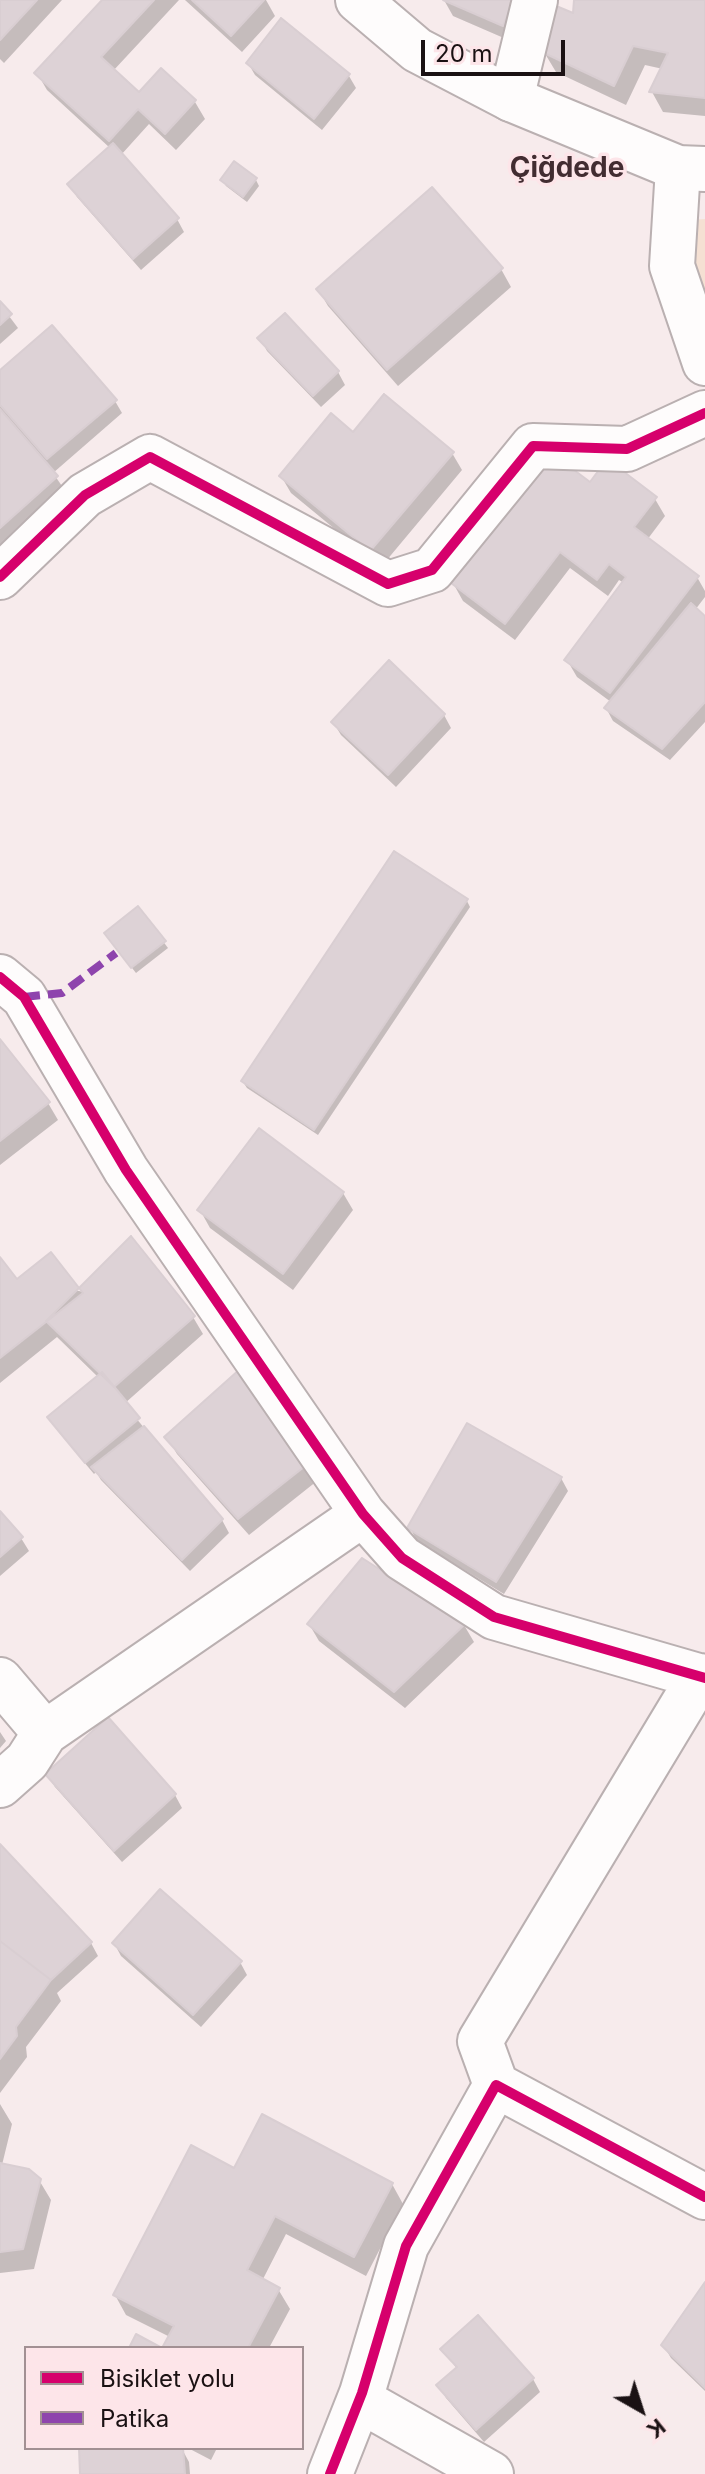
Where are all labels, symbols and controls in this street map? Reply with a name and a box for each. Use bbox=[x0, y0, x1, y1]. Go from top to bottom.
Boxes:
scale bar bbox=[425, 24, 569, 74]
text: 20 m bbox=[435, 39, 493, 68]
district label: Çiğdede bbox=[510, 152, 624, 186]
legend bbox=[24, 2346, 304, 2450]
text: Bisiklet yolu bbox=[100, 2364, 235, 2393]
north arrow bbox=[601, 2370, 681, 2450]
text: Patika bbox=[100, 2404, 169, 2433]
text: K bbox=[642, 2414, 670, 2444]

